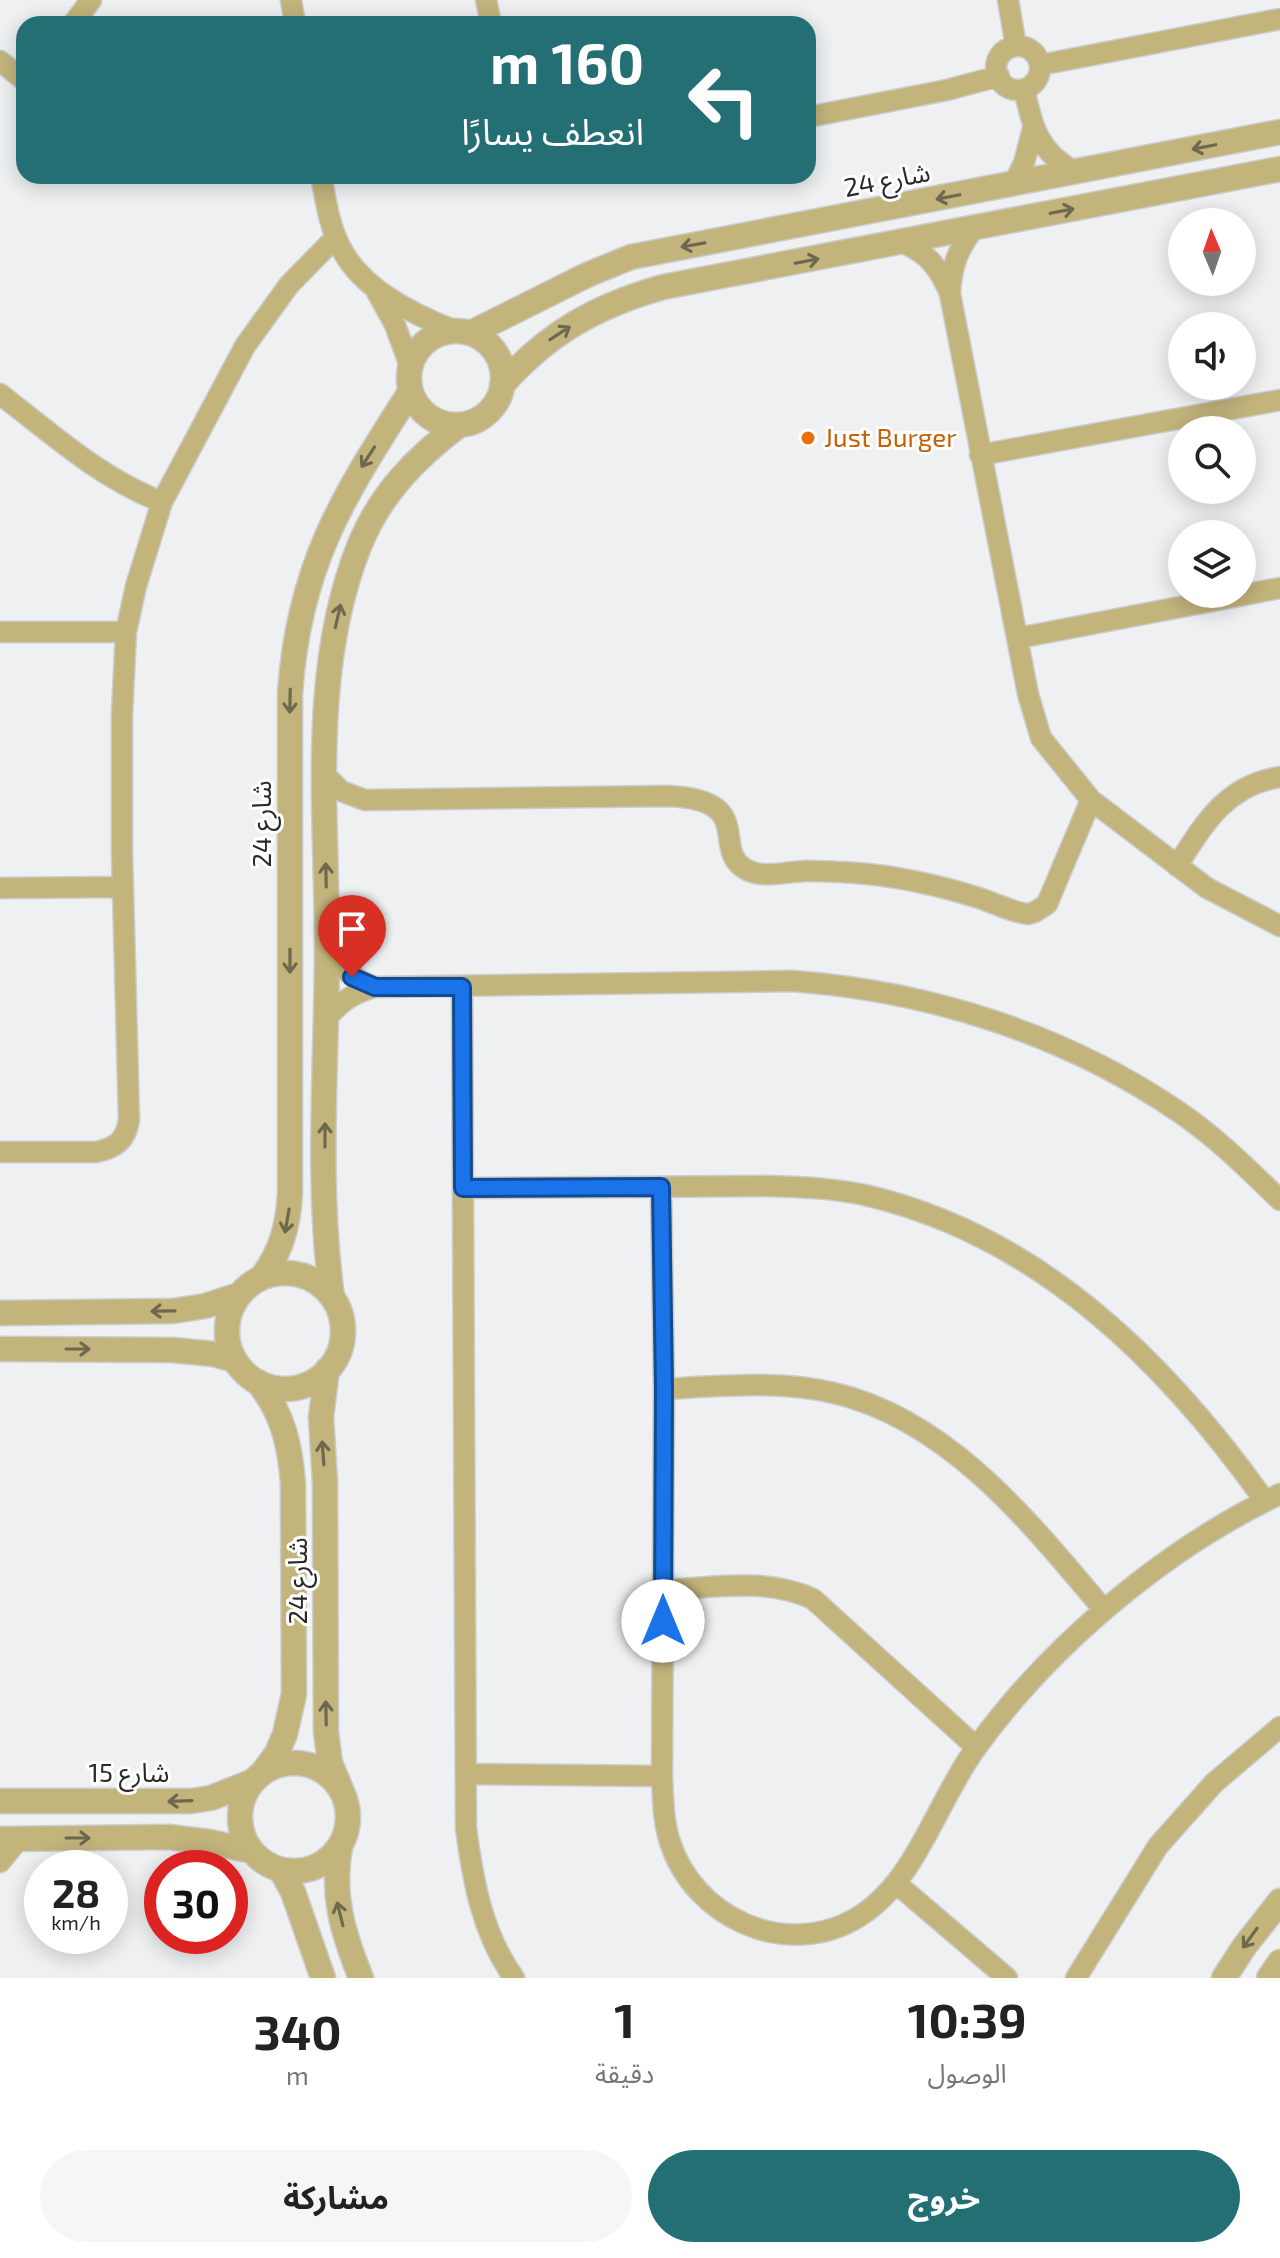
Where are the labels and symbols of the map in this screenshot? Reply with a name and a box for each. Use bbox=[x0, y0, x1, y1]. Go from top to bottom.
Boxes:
one-way arrow bbox=[1191, 140, 1217, 155]
street label: شارع 24 bbox=[841, 155, 933, 207]
one-way arrow bbox=[936, 190, 962, 205]
one-way arrow bbox=[1049, 203, 1074, 218]
north arrow bbox=[1168, 208, 1256, 296]
one-way arrow bbox=[681, 238, 706, 253]
one-way arrow bbox=[794, 252, 819, 267]
one-way arrow bbox=[548, 325, 570, 341]
place label: Just Burger bbox=[824, 421, 957, 452]
marker: Just Burger bbox=[799, 429, 817, 447]
one-way arrow bbox=[359, 445, 375, 468]
one-way arrow bbox=[331, 604, 346, 629]
one-way arrow bbox=[282, 687, 298, 714]
street label: شارع 24 bbox=[245, 780, 281, 868]
one-way arrow bbox=[318, 862, 334, 889]
pin bbox=[318, 895, 386, 977]
one-way arrow bbox=[282, 947, 298, 974]
one-way arrow bbox=[317, 1122, 333, 1149]
one-way arrow bbox=[278, 1208, 293, 1233]
one-way arrow bbox=[150, 1303, 177, 1318]
one-way arrow bbox=[64, 1341, 91, 1357]
one-way arrow bbox=[315, 1440, 330, 1467]
street label: شارع 24 bbox=[281, 1537, 317, 1625]
position arrow bbox=[621, 1579, 705, 1663]
one-way arrow bbox=[318, 1700, 334, 1727]
street label: شارع 15 bbox=[89, 1756, 169, 1792]
one-way arrow bbox=[167, 1793, 194, 1808]
one-way arrow bbox=[64, 1830, 91, 1846]
speed limit sign: 30 bbox=[144, 1850, 248, 1954]
one-way arrow bbox=[331, 1901, 346, 1927]
one-way arrow bbox=[1242, 1927, 1259, 1948]

